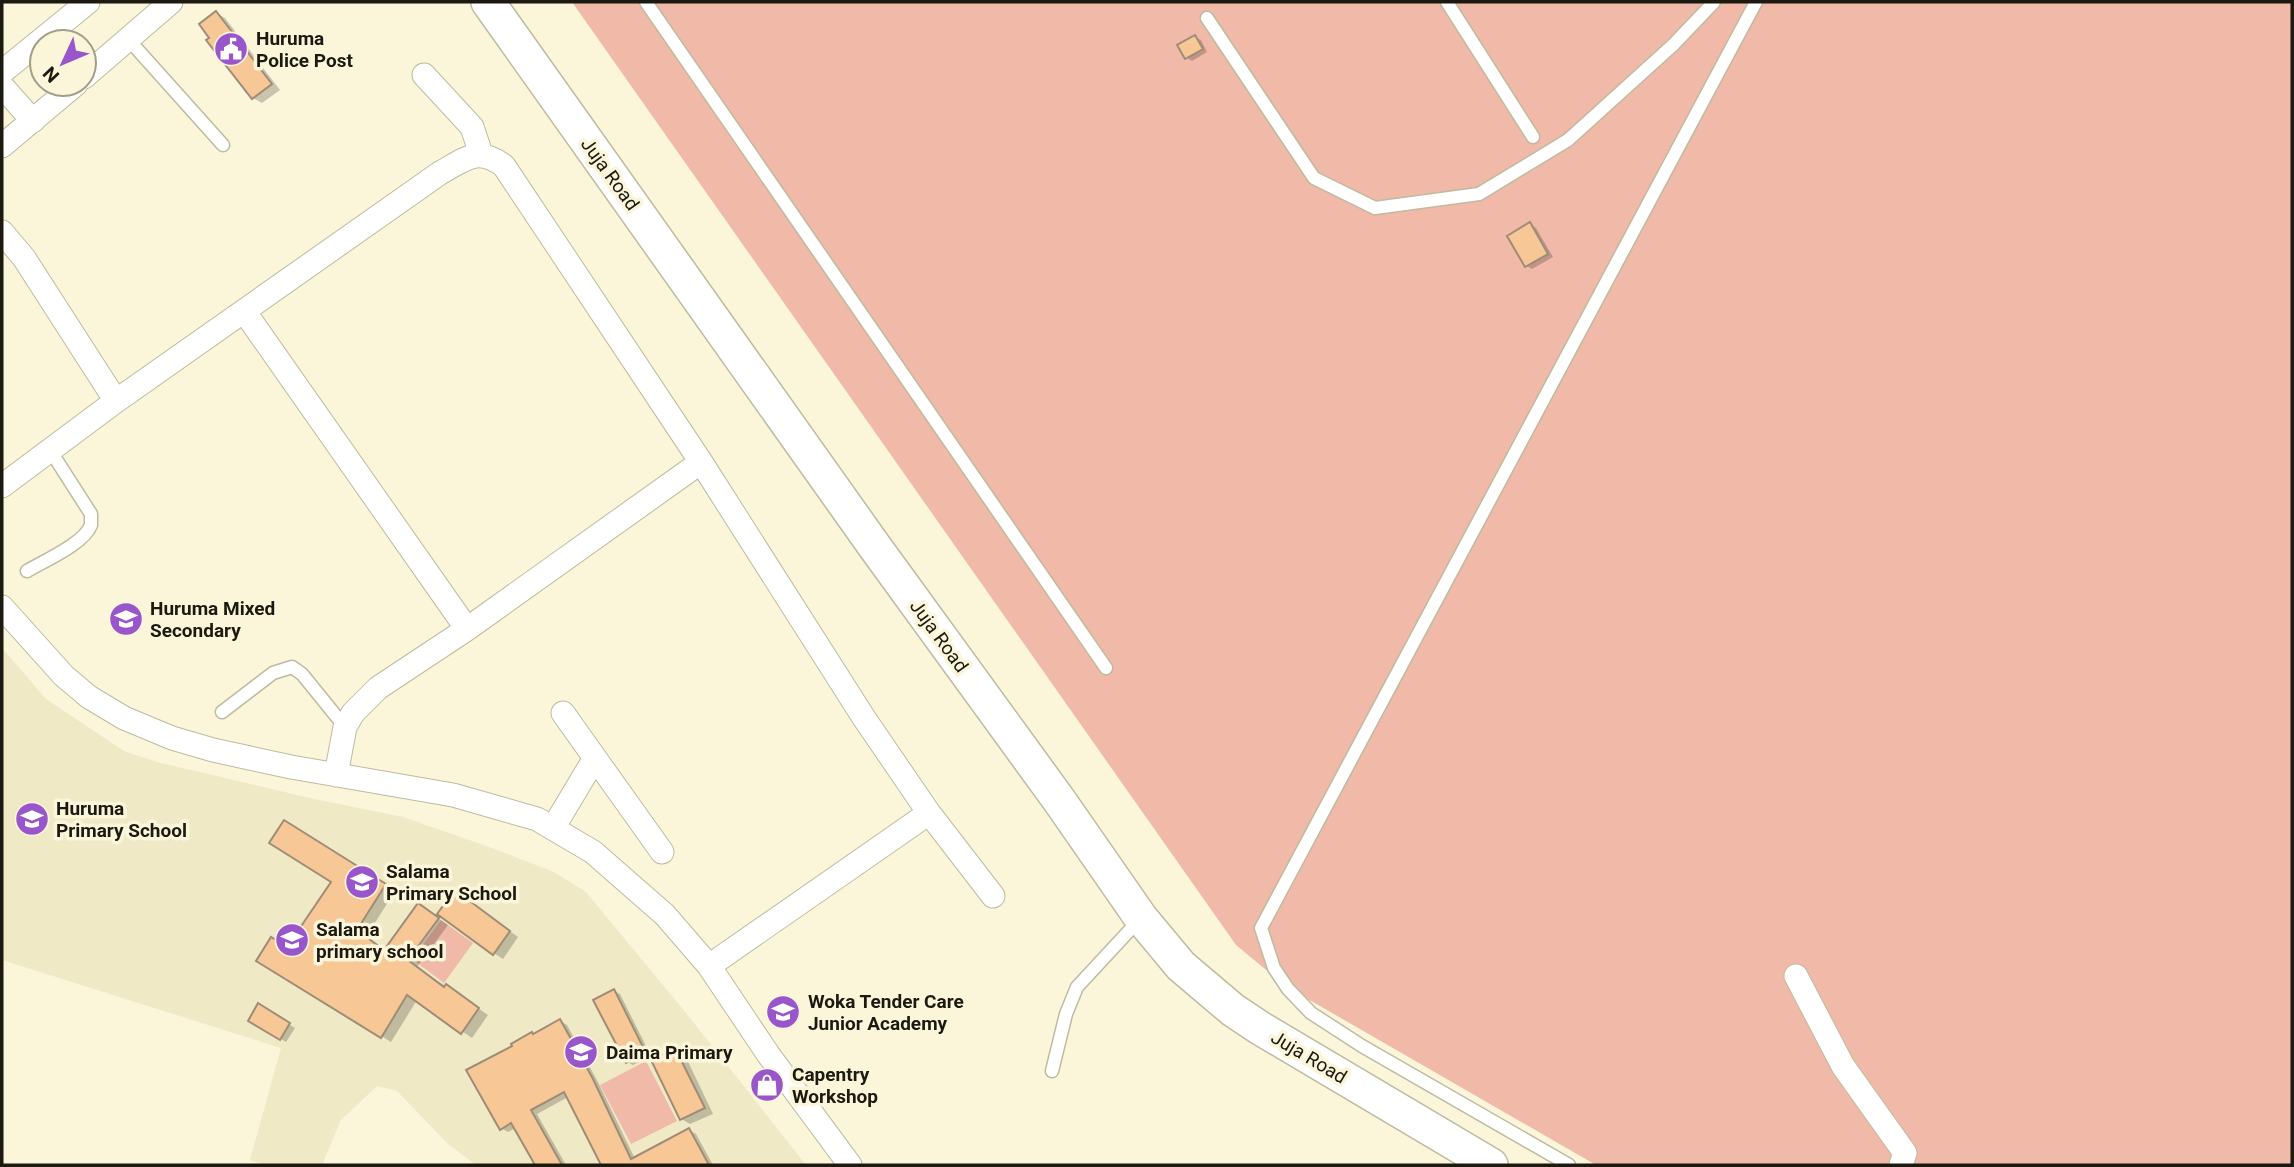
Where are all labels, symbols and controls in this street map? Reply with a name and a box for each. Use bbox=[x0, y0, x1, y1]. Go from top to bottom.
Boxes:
place label: Huruma Police Post bbox=[256, 27, 353, 72]
north arrow bbox=[28, 28, 98, 98]
public building icon: Huruma Police Post bbox=[212, 30, 250, 68]
text: N bbox=[38, 62, 64, 87]
street label: Juja Road bbox=[576, 133, 644, 215]
street label: Juja Road bbox=[905, 595, 973, 677]
place label: Huruma Mixed Secondary bbox=[150, 597, 275, 642]
school or university icon: Huruma Mixed Secondary bbox=[107, 600, 145, 638]
place label: Huruma Primary School bbox=[56, 797, 187, 842]
school or university icon: Huruma Primary School bbox=[13, 800, 51, 838]
place label: Salama Primary School bbox=[386, 860, 517, 905]
school or university icon: Salama Primary School bbox=[343, 863, 381, 901]
place label: Salama primary school bbox=[316, 918, 444, 963]
school or university icon: Salama primary school bbox=[273, 921, 311, 959]
place label: Woka Tender Care Junior Academy bbox=[808, 990, 964, 1035]
school or university icon: Woka Tender Care Junior Academy bbox=[764, 993, 802, 1031]
street label: Juja Road bbox=[1267, 1025, 1351, 1089]
school or university icon: Daima Primary bbox=[562, 1033, 600, 1071]
place label: Daima Primary bbox=[606, 1041, 733, 1064]
place label: Capentry Workshop bbox=[792, 1063, 878, 1108]
shop icon: Capentry Workshop bbox=[748, 1066, 786, 1104]

